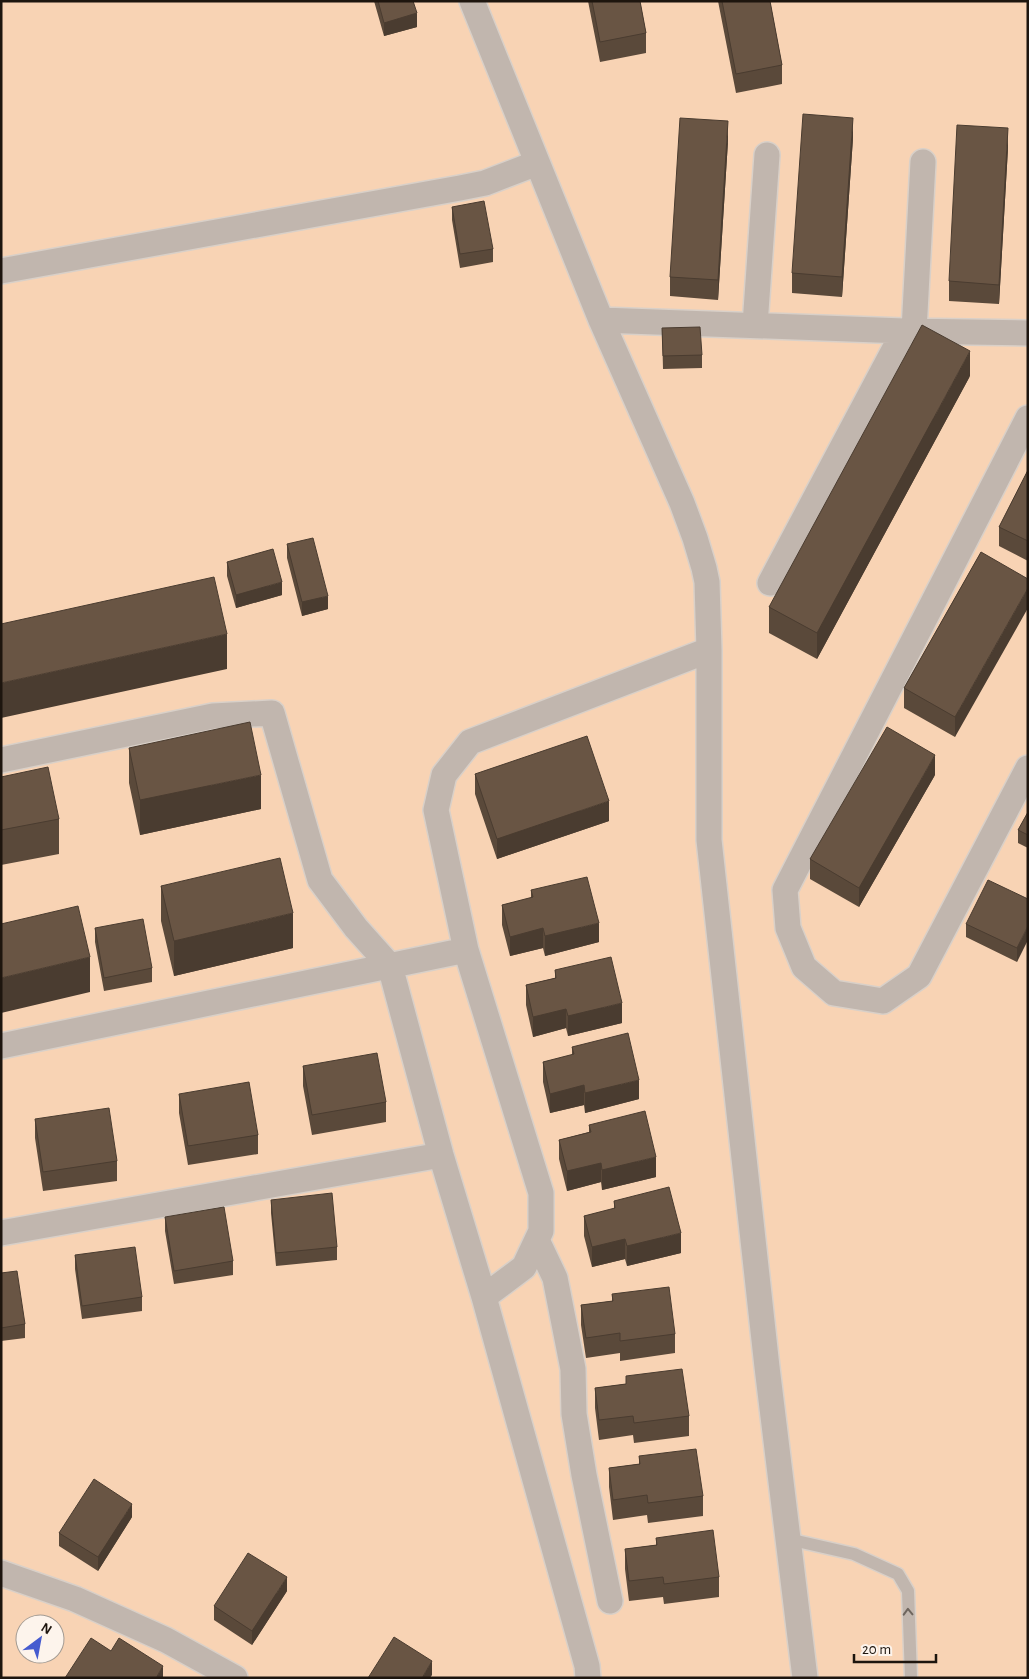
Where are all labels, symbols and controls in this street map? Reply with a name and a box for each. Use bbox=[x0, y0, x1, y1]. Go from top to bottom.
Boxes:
one-way arrow bbox=[903, 1607, 914, 1615]
north arrow bbox=[15, 1614, 65, 1664]
text: N bbox=[39, 1620, 54, 1637]
scale bar bbox=[854, 1632, 936, 1664]
text: 20 m bbox=[862, 1642, 891, 1657]

